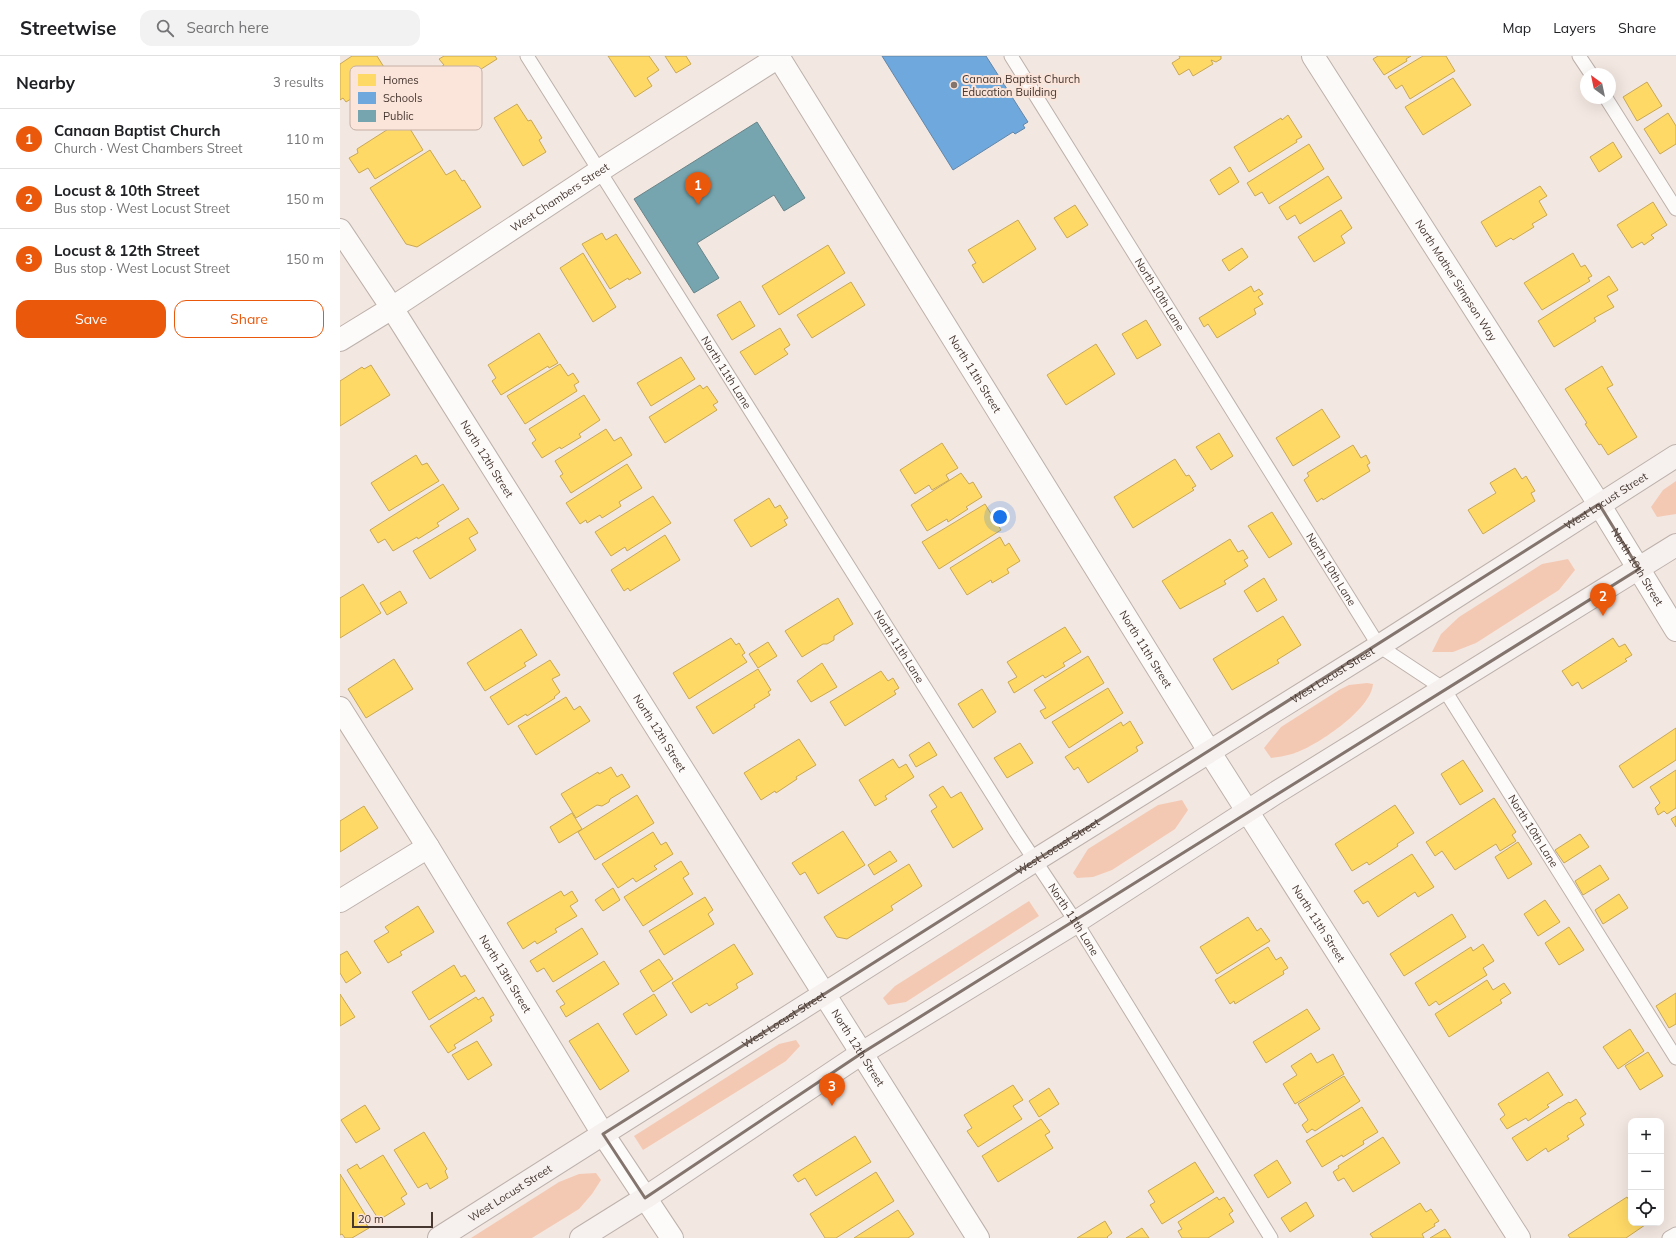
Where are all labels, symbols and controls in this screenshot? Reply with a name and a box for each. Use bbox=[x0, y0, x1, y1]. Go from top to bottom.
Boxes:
search box bbox=[140, 10, 420, 46]
text: Streetwise bbox=[20, 16, 116, 40]
icon: search bbox=[154, 17, 176, 39]
text: Search here bbox=[186, 18, 269, 37]
text: Map bbox=[1502, 19, 1531, 37]
text: Layers bbox=[1553, 19, 1596, 37]
text: Share bbox=[1618, 19, 1656, 37]
legend bbox=[350, 66, 482, 130]
north arrow bbox=[1580, 68, 1616, 104]
text: Nearby bbox=[16, 72, 75, 93]
place label: Canaan Baptist Church Education Building bbox=[962, 72, 1080, 99]
text: Homes bbox=[383, 73, 419, 87]
text: 3 results bbox=[273, 74, 324, 90]
marker: Canaan Baptist Church Education Building bbox=[949, 80, 959, 90]
text: Schools bbox=[383, 91, 422, 105]
text: Public bbox=[383, 109, 414, 123]
text: Canaan Baptist Church bbox=[54, 121, 220, 140]
text: 1 bbox=[25, 131, 33, 147]
text: 110 m bbox=[286, 131, 324, 147]
text: Church · West Chambers Street bbox=[54, 140, 243, 156]
street label: West Chambers Street bbox=[508, 160, 612, 235]
pin: 1 bbox=[685, 172, 711, 205]
text: Locust & 10th Street bbox=[54, 181, 199, 200]
text: 2 bbox=[25, 191, 33, 207]
text: 150 m bbox=[286, 191, 324, 207]
text: Bus stop · West Locust Street bbox=[54, 200, 230, 216]
street label: North Mother Simpson Way bbox=[1412, 217, 1500, 344]
text: Locust & 12th Street bbox=[54, 241, 199, 260]
text: 3 bbox=[25, 251, 33, 267]
text: 150 m bbox=[286, 251, 324, 267]
street label: North 10th Lane bbox=[1132, 255, 1188, 334]
text: Bus stop · West Locust Street bbox=[54, 260, 230, 276]
button: Save bbox=[16, 300, 166, 338]
button: Share bbox=[174, 300, 324, 338]
street label: North 11th Street bbox=[946, 332, 1005, 415]
street label: North 11th Lane bbox=[698, 333, 755, 411]
street label: North 12th Street bbox=[457, 417, 517, 500]
street label: West Locust Street bbox=[1561, 469, 1650, 533]
your location bbox=[990, 507, 1010, 527]
street label: North 10th Street bbox=[1608, 525, 1667, 608]
street label: North 10th Lane bbox=[1303, 530, 1359, 608]
pin: 2 bbox=[1590, 583, 1616, 616]
street label: North 11th Lane bbox=[871, 608, 927, 686]
street label: North 11th Street bbox=[1117, 608, 1175, 691]
street label: West Locust Street bbox=[1288, 644, 1377, 706]
street label: North 12th Street bbox=[630, 692, 689, 774]
street label: North 10th Lane bbox=[1505, 792, 1561, 870]
street label: West Locust Street bbox=[1013, 815, 1102, 878]
street label: North 11th Lane bbox=[1045, 881, 1102, 958]
street label: North 11th Street bbox=[1289, 882, 1348, 965]
street label: North 13th Street bbox=[476, 932, 534, 1015]
street label: West Locust Street bbox=[739, 988, 828, 1051]
street label: North 12th Street bbox=[828, 1006, 888, 1089]
pin: 3 bbox=[819, 1073, 845, 1106]
map controls bbox=[1628, 1118, 1664, 1226]
button: + bbox=[1628, 1118, 1664, 1154]
button: − bbox=[1628, 1154, 1664, 1190]
street label: West Locust Street bbox=[466, 1161, 555, 1225]
button: locate bbox=[1628, 1190, 1664, 1226]
scale bar bbox=[352, 1210, 433, 1229]
text: 20 m bbox=[358, 1212, 384, 1226]

